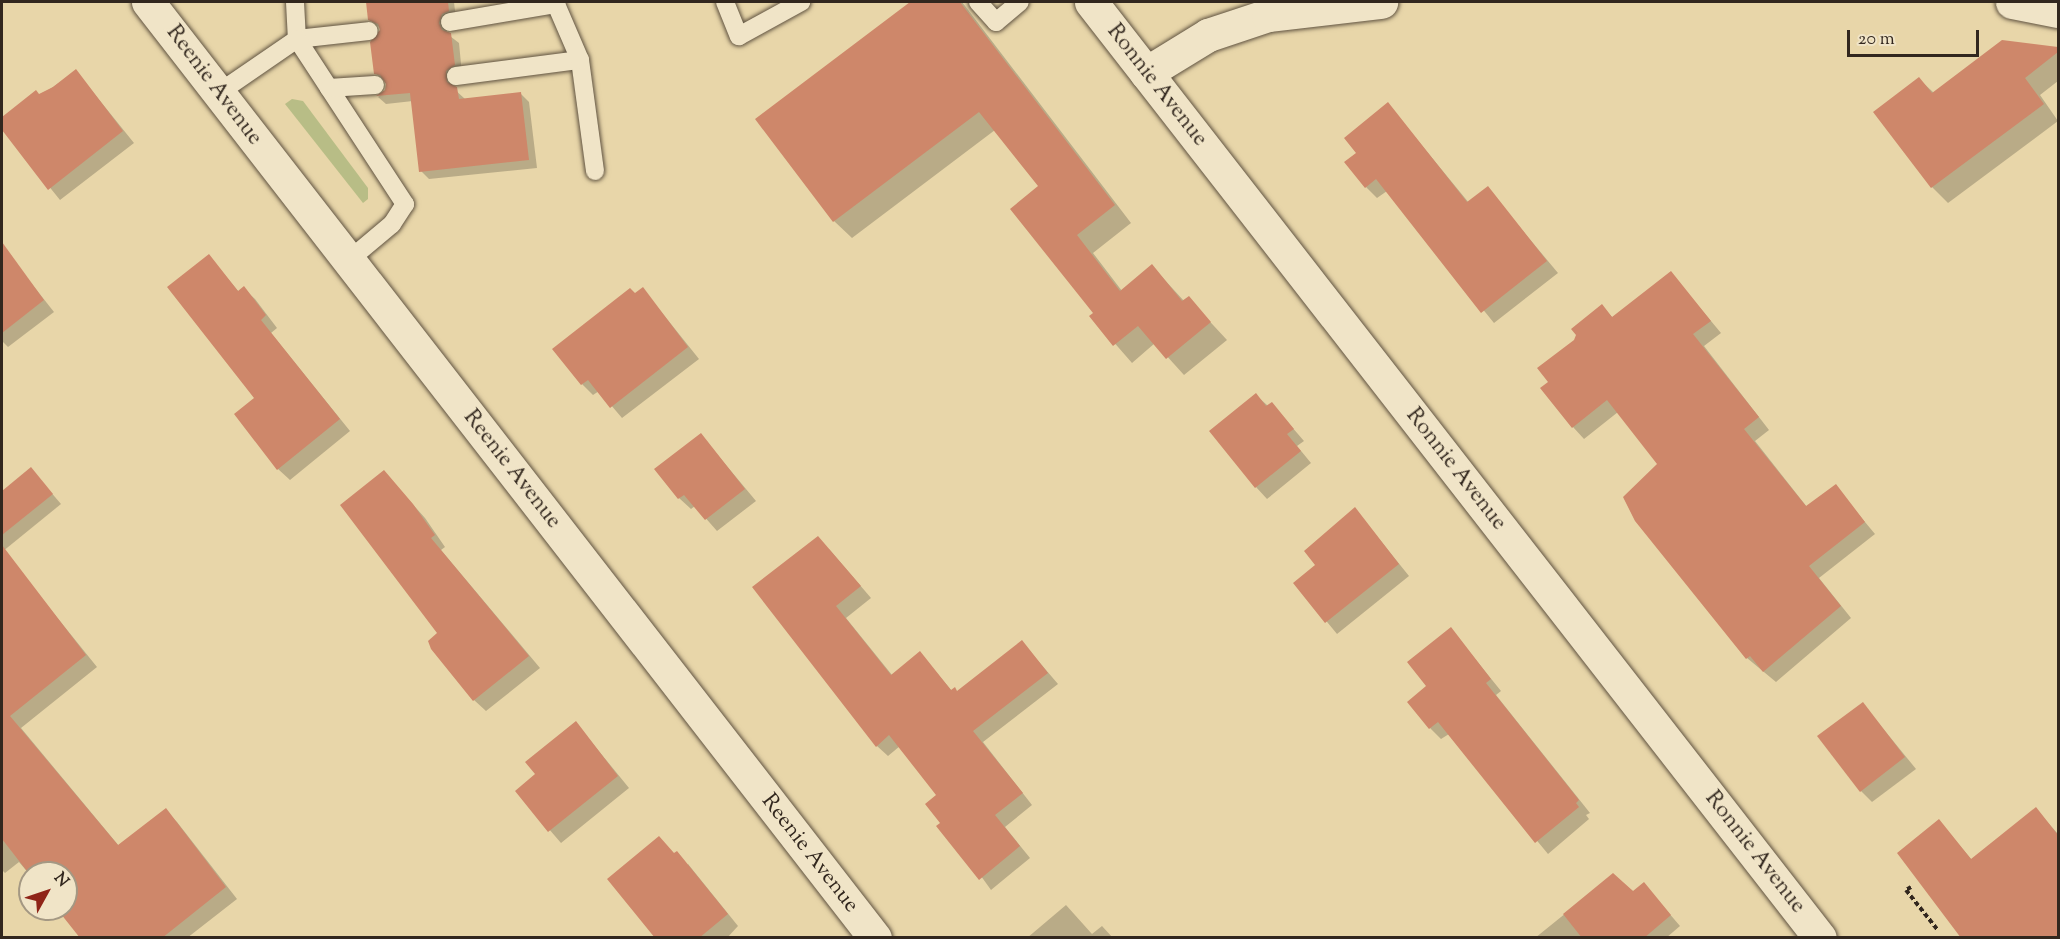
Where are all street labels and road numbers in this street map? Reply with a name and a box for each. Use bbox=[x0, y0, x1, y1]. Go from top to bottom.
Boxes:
street label: Ronnie Avenue bbox=[1100, 20, 1212, 152]
street label: Reenie Avenue bbox=[159, 21, 267, 151]
street label: Ronnie Avenue bbox=[1399, 404, 1511, 536]
street label: Reenie Avenue bbox=[457, 405, 565, 535]
street label: Ronnie Avenue bbox=[1698, 787, 1810, 919]
street label: Reenie Avenue bbox=[755, 789, 863, 919]

